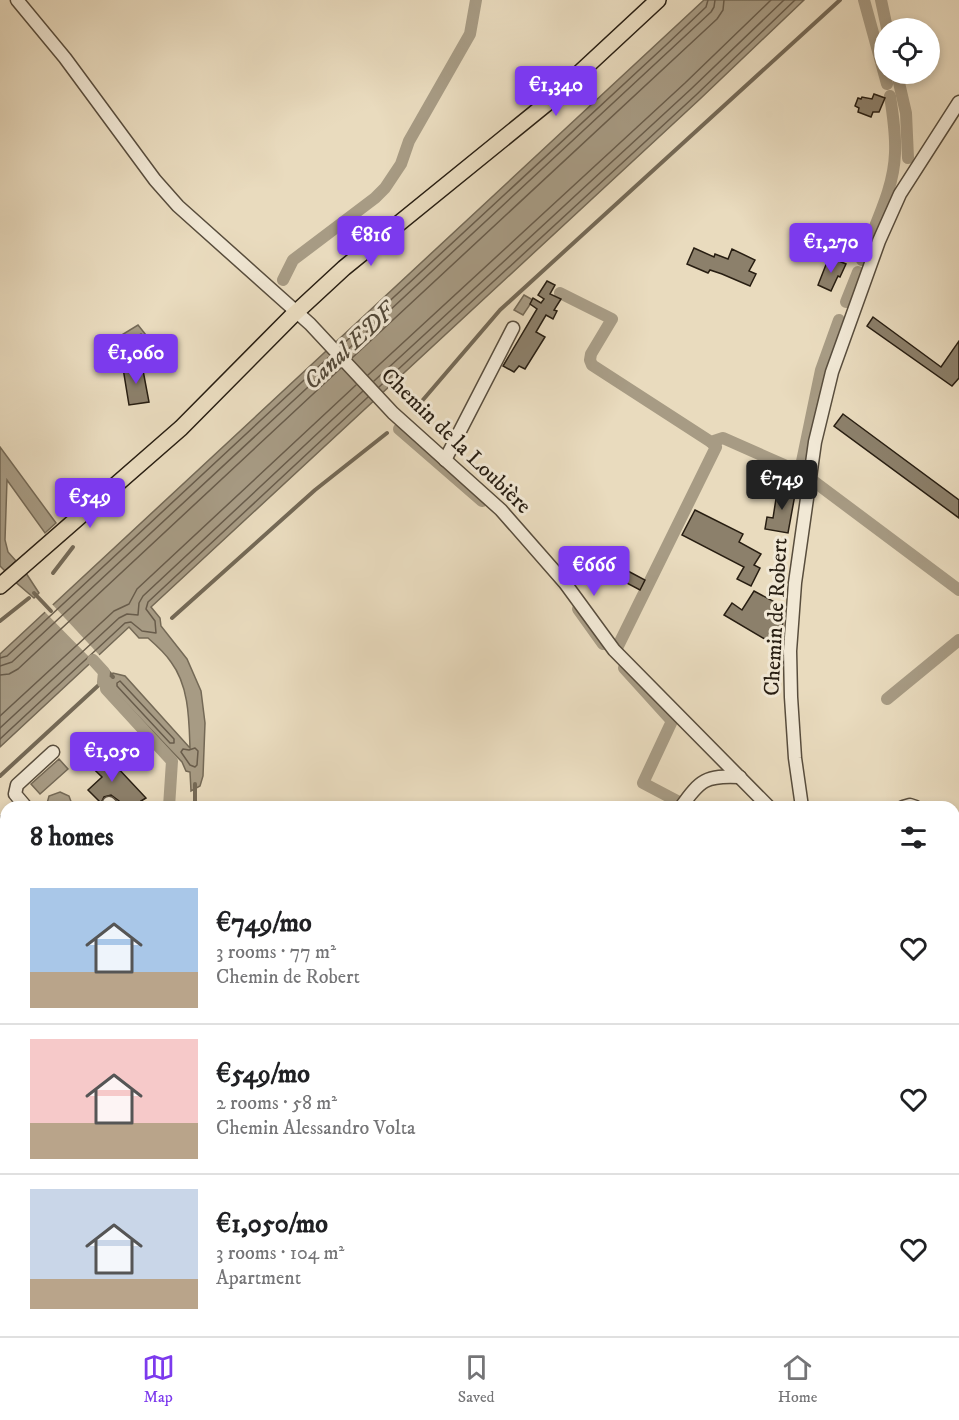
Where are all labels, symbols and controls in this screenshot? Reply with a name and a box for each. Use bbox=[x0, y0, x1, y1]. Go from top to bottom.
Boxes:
map controls bbox=[874, 18, 940, 84]
button: locate bbox=[874, 18, 940, 84]
pin: €1,340 bbox=[507, 66, 605, 117]
text: €1,340 bbox=[529, 73, 583, 98]
pin: €816 bbox=[335, 216, 407, 267]
text: €816 bbox=[351, 223, 391, 248]
pin: €1,270 bbox=[782, 223, 880, 274]
text: €1,270 bbox=[803, 230, 859, 255]
water label: Canal EDF bbox=[297, 295, 404, 397]
pin: €1,060 bbox=[87, 334, 185, 385]
text: €1,060 bbox=[108, 341, 164, 366]
street label: Chemin de la Loubière bbox=[375, 362, 537, 520]
pin: €749 bbox=[746, 460, 818, 511]
text: €749 bbox=[760, 467, 804, 492]
pin: €549 bbox=[54, 478, 126, 529]
text: €549 bbox=[69, 485, 111, 510]
street label: Chemin de Robert bbox=[758, 537, 794, 697]
pin: €666 bbox=[558, 546, 630, 597]
text: €666 bbox=[573, 553, 615, 578]
pin: €1,050 bbox=[63, 732, 161, 783]
text: €1,050 bbox=[84, 739, 140, 764]
text: 8 homes bbox=[30, 821, 114, 854]
icon: filters bbox=[897, 821, 930, 854]
text: €749/mo bbox=[216, 907, 312, 940]
icon: home bbox=[78, 912, 150, 984]
icon: heart bbox=[897, 932, 930, 965]
text: 3 rooms · 77 m² bbox=[216, 940, 336, 965]
text: Chemin de Robert bbox=[216, 965, 360, 990]
text: €549/mo bbox=[216, 1058, 310, 1091]
icon: home bbox=[78, 1063, 150, 1135]
icon: heart bbox=[897, 1083, 930, 1116]
text: 2 rooms · 58 m² bbox=[216, 1091, 337, 1116]
text: Chemin Alessandro Volta bbox=[216, 1116, 416, 1141]
text: €1,050/mo bbox=[216, 1208, 328, 1241]
icon: home bbox=[78, 1213, 150, 1285]
icon: heart bbox=[897, 1233, 930, 1266]
text: 3 rooms · 104 m² bbox=[216, 1241, 344, 1266]
text: Apartment bbox=[216, 1266, 301, 1291]
tab: Map bbox=[142, 1351, 175, 1407]
tab: Saved bbox=[458, 1351, 495, 1407]
tab: Home bbox=[778, 1351, 817, 1407]

